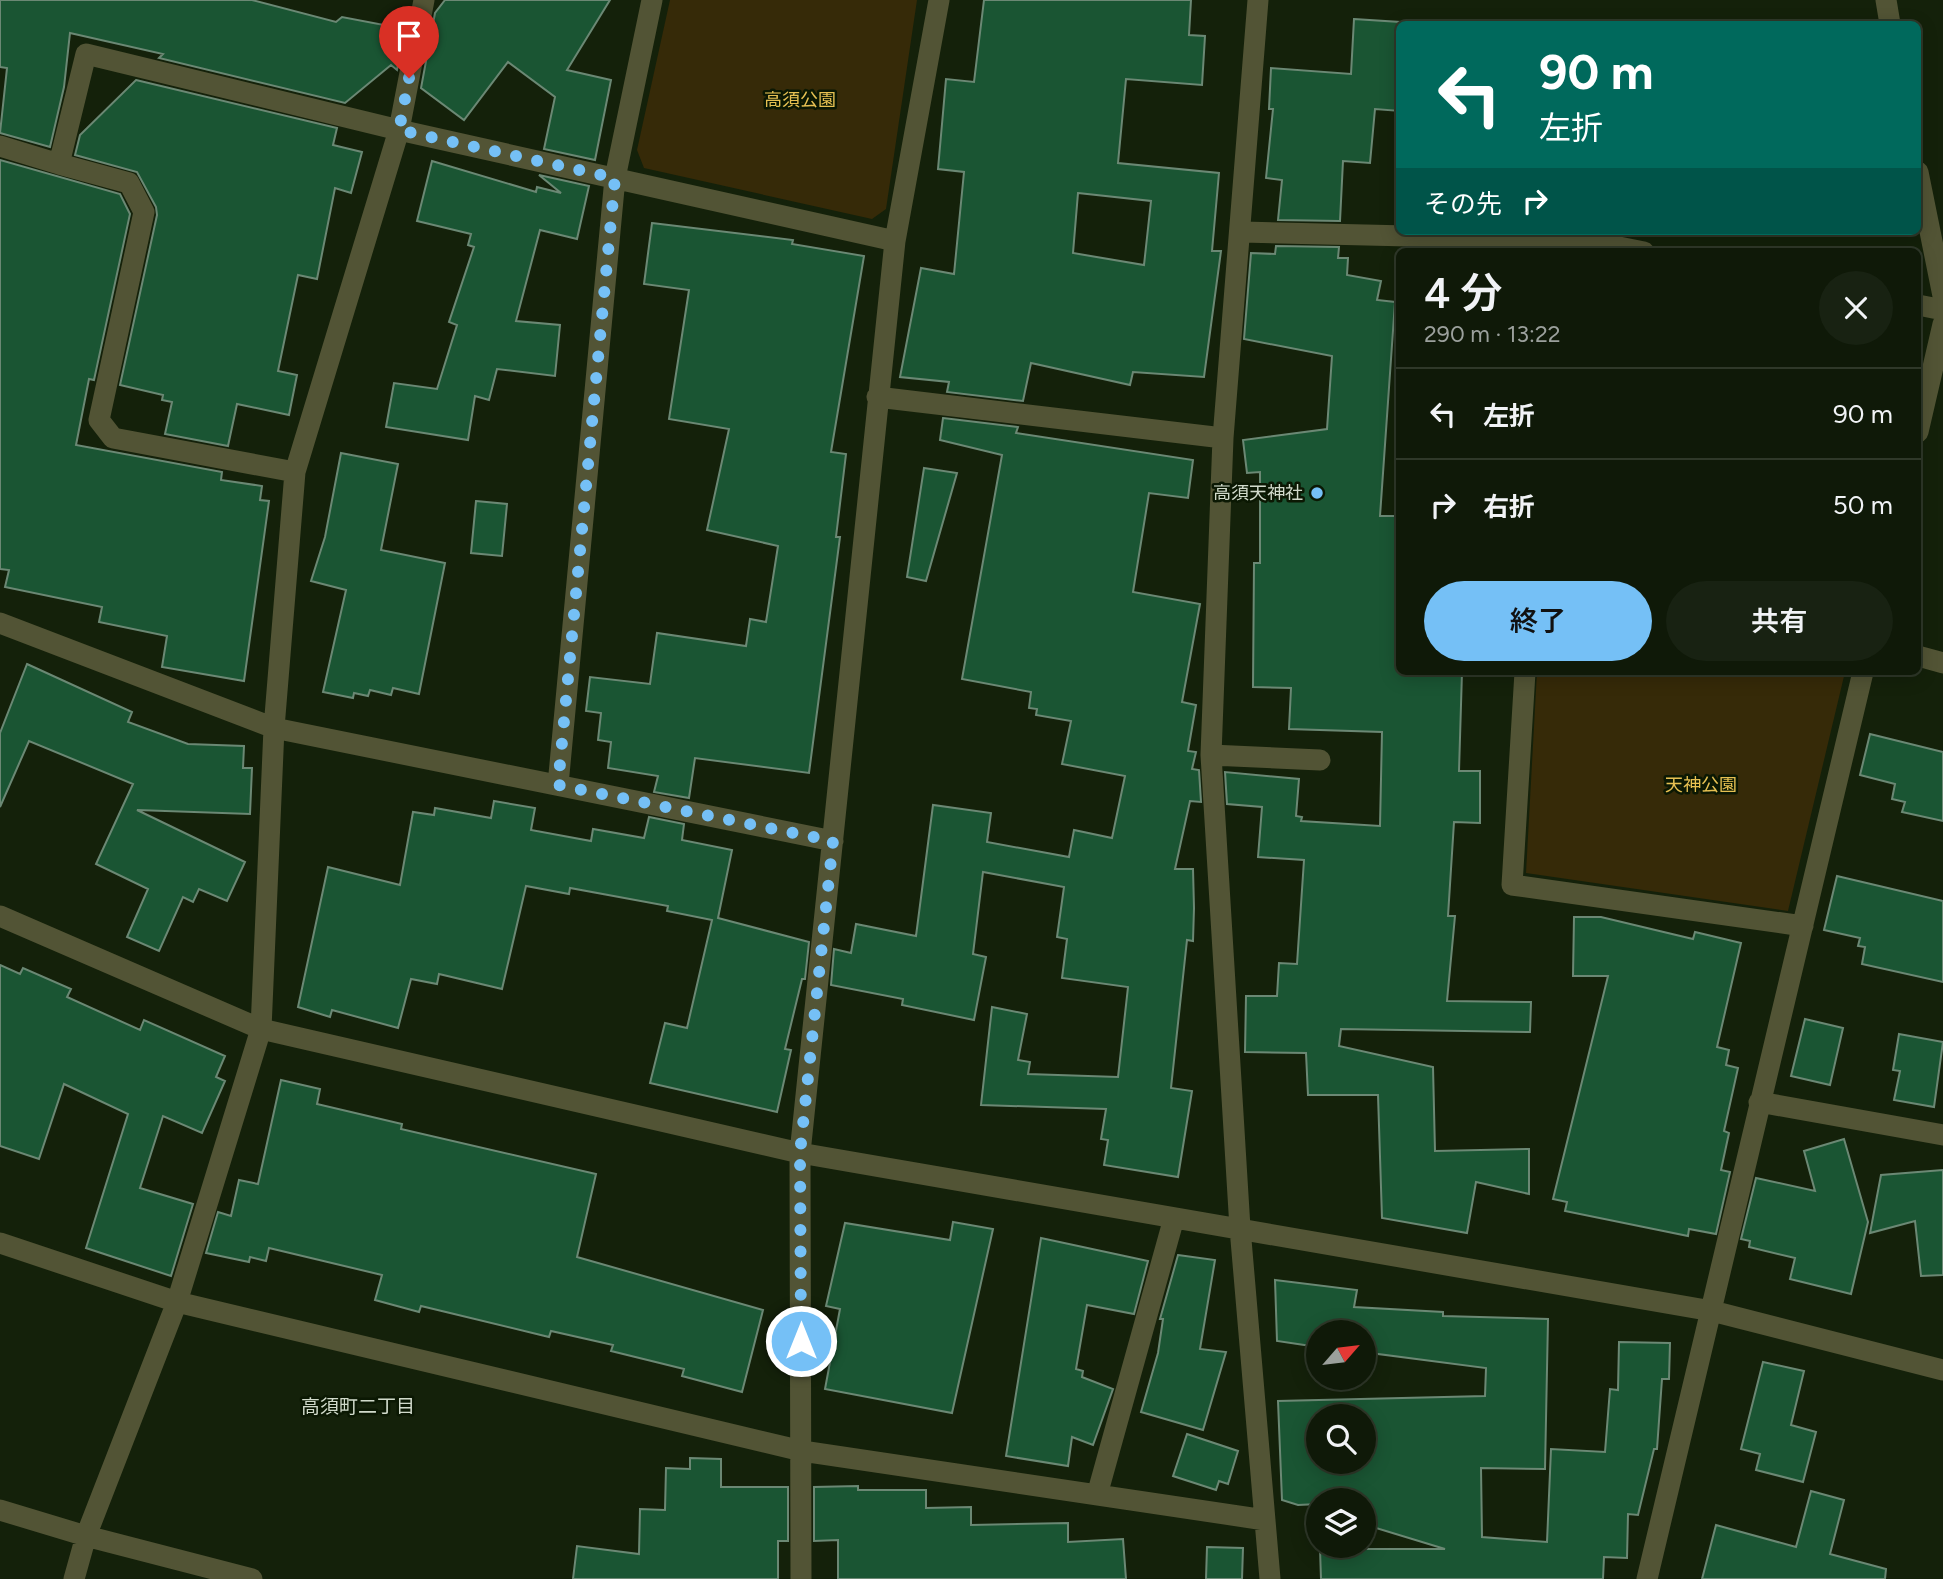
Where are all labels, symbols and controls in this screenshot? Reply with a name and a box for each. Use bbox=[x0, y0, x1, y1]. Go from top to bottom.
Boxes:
pin bbox=[379, 6, 439, 78]
icon: arrive bbox=[390, 17, 428, 55]
text: 90 m bbox=[1539, 42, 1654, 101]
icon: left bbox=[1424, 49, 1515, 140]
park label: 高須公園 bbox=[764, 89, 836, 111]
text: 左折 bbox=[1539, 109, 1603, 147]
icon: right bbox=[1516, 182, 1554, 220]
text: その先 bbox=[1424, 188, 1502, 220]
text: 4 分 bbox=[1424, 268, 1503, 319]
button: close bbox=[1819, 271, 1893, 345]
text: 290 m · 13:22 bbox=[1424, 320, 1561, 348]
icon: left bbox=[1424, 395, 1462, 433]
text: 90 m bbox=[1833, 398, 1893, 430]
text: 左折 bbox=[1483, 400, 1535, 432]
place label: 高須天神社 bbox=[1213, 482, 1303, 504]
marker: 高須天神社 bbox=[1309, 485, 1325, 501]
icon: right bbox=[1424, 486, 1462, 524]
text: 50 m bbox=[1833, 489, 1893, 521]
text: 右折 bbox=[1483, 491, 1535, 523]
button: 終了 bbox=[1424, 581, 1652, 661]
button: 共有 bbox=[1666, 581, 1893, 661]
park label: 天神公園 bbox=[1665, 774, 1737, 796]
position arrow bbox=[764, 1304, 838, 1378]
north arrow bbox=[1306, 1320, 1376, 1390]
map controls bbox=[1306, 1320, 1376, 1558]
district label: 高須町二丁目 bbox=[301, 1395, 415, 1418]
button: search bbox=[1306, 1404, 1376, 1474]
button: layers bbox=[1306, 1488, 1376, 1558]

